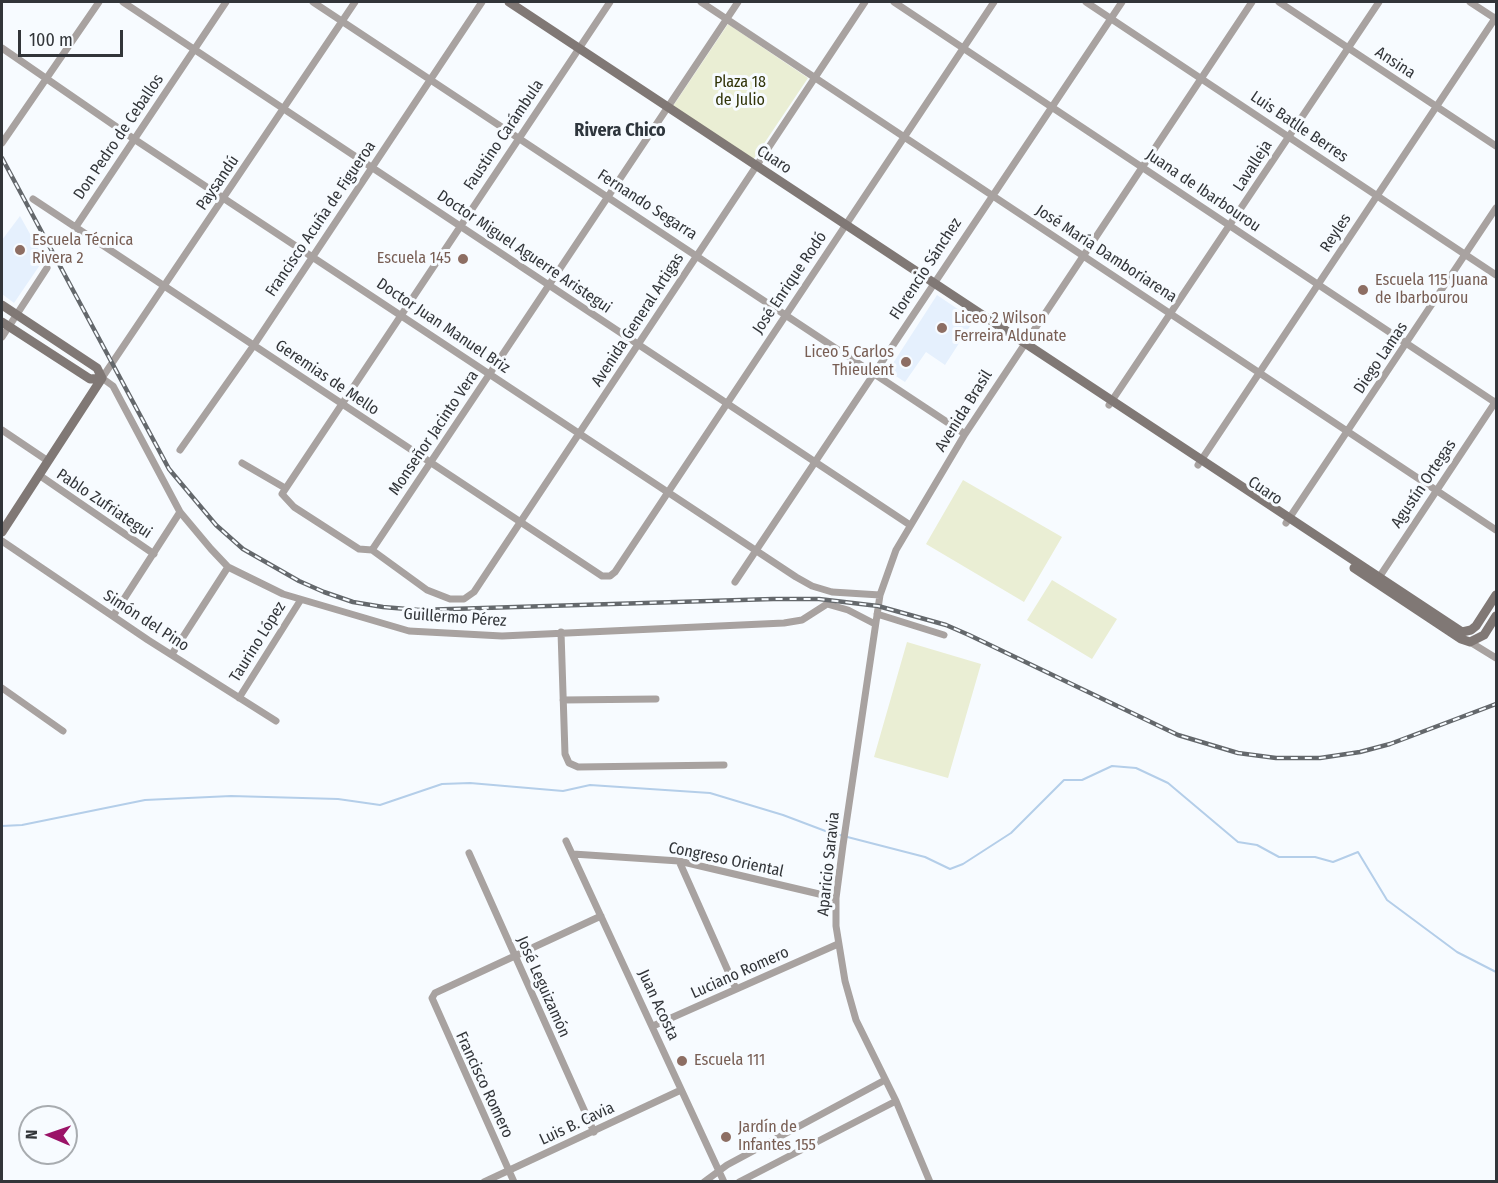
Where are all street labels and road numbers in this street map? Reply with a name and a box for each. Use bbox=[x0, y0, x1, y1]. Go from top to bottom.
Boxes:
street label: Ansina bbox=[1371, 43, 1419, 83]
street label: Don Pedro de Ceballos bbox=[70, 71, 168, 203]
street label: Faustino Carámbula bbox=[460, 76, 548, 194]
street label: Luis Batlle Berres bbox=[1247, 87, 1351, 167]
street label: Lavalleja bbox=[1229, 137, 1277, 195]
street label: Francisco Acuña de Figueroa bbox=[262, 138, 380, 300]
street label: Cuaro bbox=[753, 142, 795, 178]
street label: Juana de Ibarbourou bbox=[1142, 146, 1264, 236]
street label: Paysandú bbox=[193, 152, 243, 214]
street label: Fernando Segarra bbox=[594, 166, 700, 244]
street label: Doctor Miguel Aguerre Aristegui bbox=[433, 186, 615, 318]
street label: José María Damboriarena bbox=[1032, 201, 1180, 307]
street label: Reyles bbox=[1316, 210, 1356, 256]
street label: Florencio Sánchez bbox=[886, 214, 966, 324]
street label: José Enrique Rodó bbox=[749, 228, 831, 338]
street label: Avenida General Artigas bbox=[588, 250, 688, 390]
street label: Doctor Juan Manuel Briz bbox=[373, 274, 513, 378]
street label: Diego Lamas bbox=[1350, 318, 1412, 398]
street label: Geremias de Mello bbox=[271, 336, 383, 420]
street label: Monseñor Jacinto Vera bbox=[385, 367, 483, 499]
street label: Avenida Brasil bbox=[931, 367, 997, 455]
street label: Agustín Ortegas bbox=[1387, 436, 1461, 532]
street label: Pablo Zufriategui bbox=[53, 465, 155, 543]
street label: Cuaro bbox=[1244, 473, 1286, 509]
street label: Simón del Pino bbox=[99, 586, 193, 656]
street label: Taurino López bbox=[226, 598, 290, 686]
street label: Guillermo Pérez bbox=[403, 605, 507, 631]
street label: Aparicio Saravia bbox=[814, 811, 844, 917]
street label: Congreso Oriental bbox=[667, 838, 785, 882]
street label: José Leguizamón bbox=[512, 933, 574, 1041]
street label: Luciano Romero bbox=[688, 943, 792, 1003]
street label: Juan Acosta bbox=[633, 967, 683, 1043]
street label: Francisco Romero bbox=[451, 1029, 517, 1141]
street label: Luis B. Cavia bbox=[537, 1098, 617, 1150]

